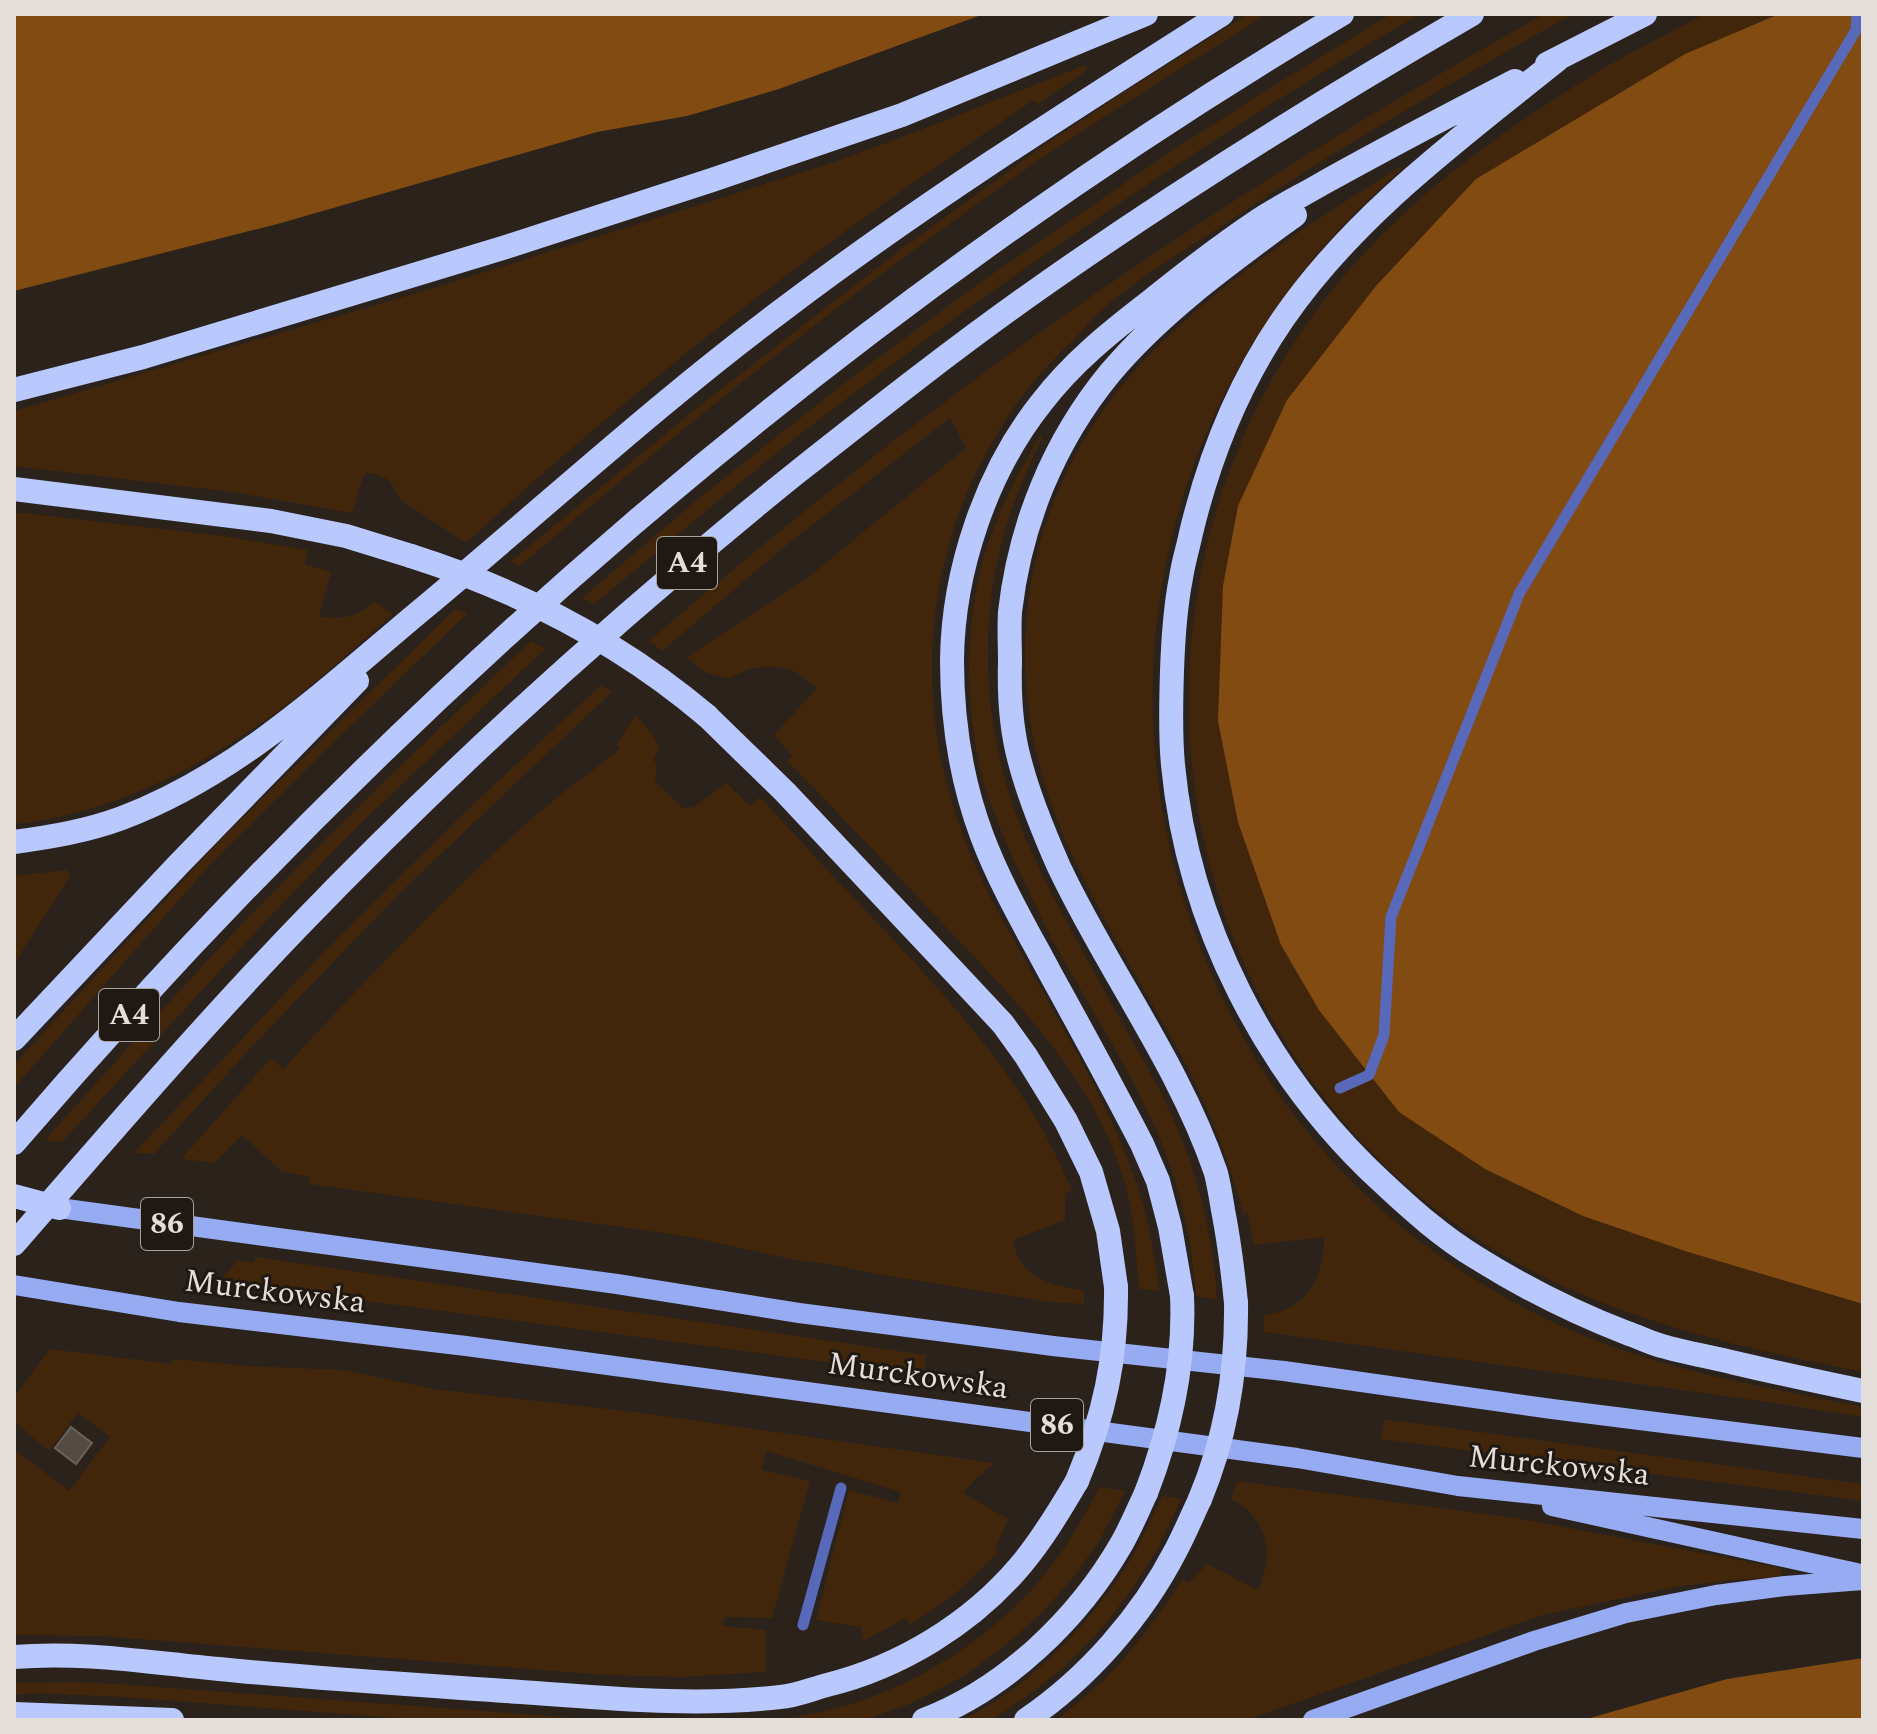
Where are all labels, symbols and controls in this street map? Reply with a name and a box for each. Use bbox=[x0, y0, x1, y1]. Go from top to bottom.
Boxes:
road number: A4 bbox=[657, 537, 717, 589]
road number: A4 bbox=[99, 989, 159, 1041]
road number: 86 bbox=[141, 1198, 193, 1250]
street label: Murckowska bbox=[182, 1257, 369, 1327]
street label: Murckowska bbox=[824, 1339, 1012, 1413]
road number: 86 bbox=[1031, 1399, 1083, 1451]
street label: Murckowska bbox=[1466, 1432, 1652, 1500]

